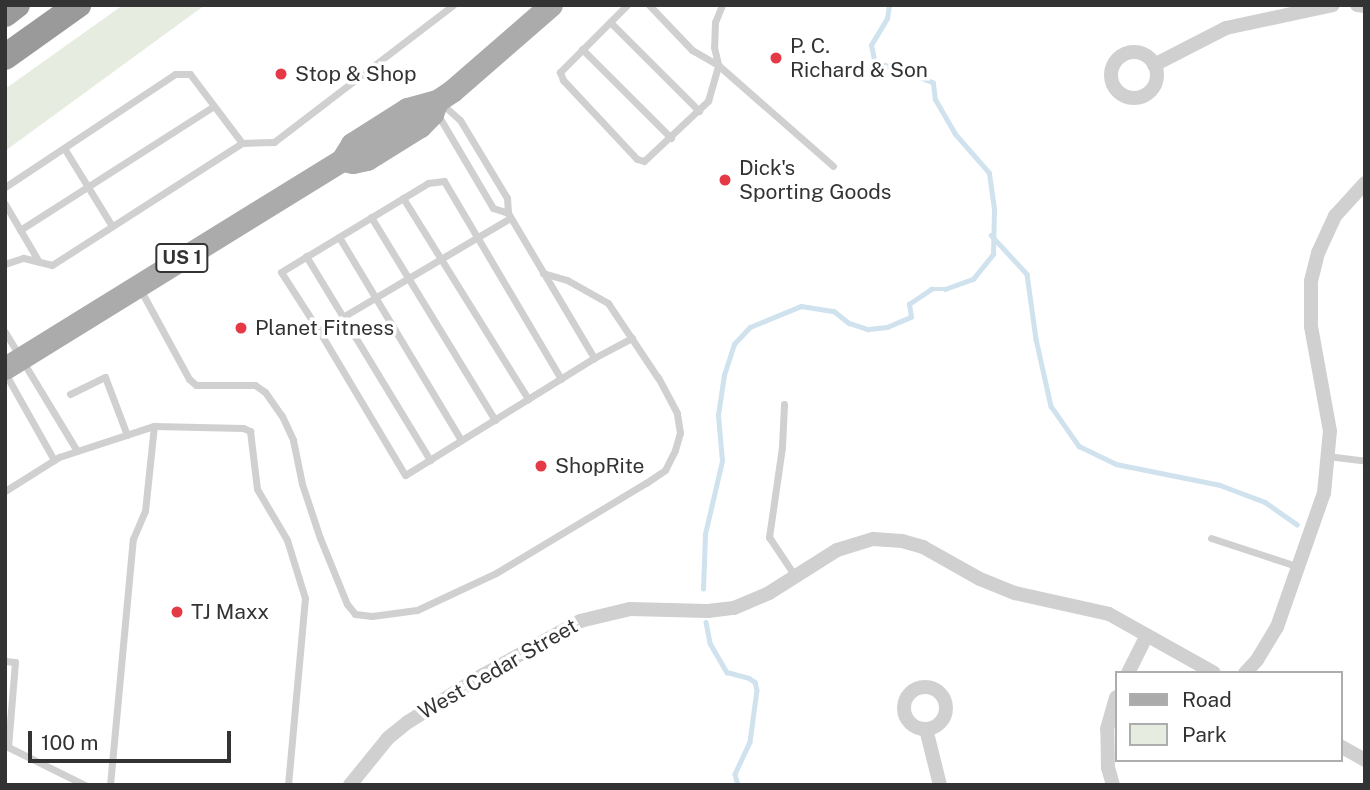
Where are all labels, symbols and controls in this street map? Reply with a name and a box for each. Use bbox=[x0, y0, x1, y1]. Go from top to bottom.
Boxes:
place label: P. C. Richard & Son bbox=[790, 33, 928, 83]
marker: P. C. Richard & Son bbox=[768, 50, 784, 66]
place label: Stop & Shop bbox=[295, 61, 417, 87]
marker: Stop & Shop bbox=[273, 66, 289, 82]
place label: Dick's Sporting Goods bbox=[739, 155, 891, 205]
marker: Dick's Sporting Goods bbox=[717, 172, 733, 188]
road number: US 1 bbox=[154, 242, 210, 274]
place label: Planet Fitness bbox=[255, 315, 394, 341]
marker: Planet Fitness bbox=[233, 320, 249, 336]
place label: ShopRite bbox=[555, 453, 644, 479]
marker: ShopRite bbox=[533, 458, 549, 474]
place label: TJ Maxx bbox=[191, 599, 269, 625]
marker: TJ Maxx bbox=[169, 604, 185, 620]
street label: West Cedar Street bbox=[414, 613, 582, 725]
legend bbox=[1114, 671, 1342, 762]
text: Road bbox=[1182, 687, 1232, 712]
scale bar bbox=[32, 716, 234, 760]
text: Park bbox=[1182, 722, 1227, 747]
text: 100 m bbox=[41, 730, 98, 755]

